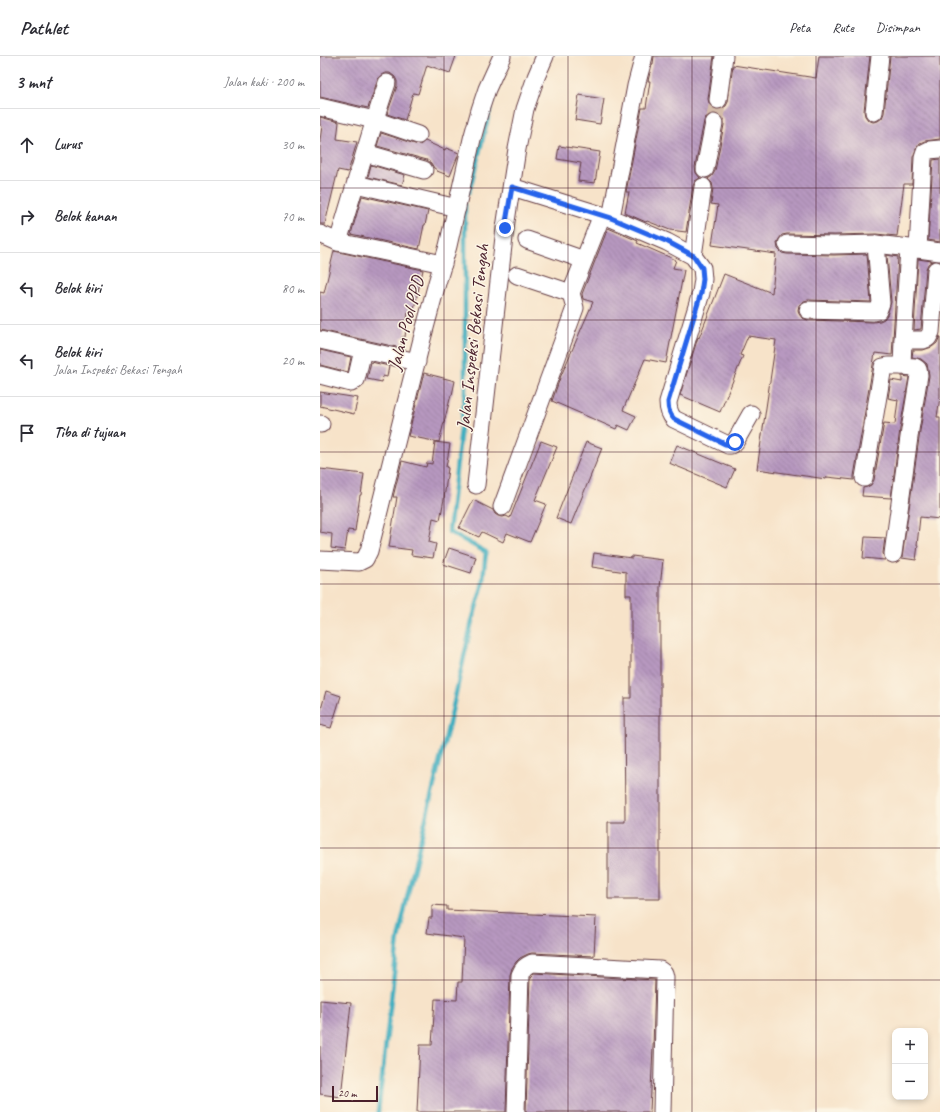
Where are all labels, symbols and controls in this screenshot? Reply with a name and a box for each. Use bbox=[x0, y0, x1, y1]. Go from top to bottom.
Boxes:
text: Pathlet bbox=[20, 16, 68, 40]
text: Peta bbox=[789, 19, 810, 36]
text: Rute bbox=[832, 19, 854, 36]
text: Disimpan bbox=[876, 19, 920, 36]
text: 3 mnt bbox=[16, 72, 51, 93]
text: Jalan kaki · 200 m bbox=[224, 74, 304, 90]
icon: ahead bbox=[16, 134, 38, 156]
text: Lurus bbox=[54, 135, 82, 154]
text: 30 m bbox=[282, 137, 304, 153]
icon: right bbox=[16, 206, 38, 228]
text: Belok kanan bbox=[54, 207, 117, 226]
text: 70 m bbox=[282, 209, 304, 225]
route end bbox=[496, 219, 514, 237]
street label: Jalan Inspeksi Bekasi Tengah bbox=[451, 242, 495, 433]
street label: Jalan Pool PPD bbox=[382, 272, 431, 374]
icon: left bbox=[16, 278, 38, 300]
text: Belok kiri bbox=[54, 279, 101, 298]
text: 80 m bbox=[282, 281, 304, 297]
text: Belok kiri bbox=[54, 343, 101, 362]
icon: left bbox=[16, 350, 38, 372]
text: 20 m bbox=[282, 353, 304, 369]
text: Jalan Inspeksi Bekasi Tengah bbox=[54, 362, 182, 378]
icon: arrive bbox=[16, 422, 38, 444]
text: Tiba di tujuan bbox=[54, 423, 125, 442]
route start bbox=[726, 433, 744, 451]
map controls bbox=[892, 1028, 928, 1100]
button: + bbox=[892, 1028, 928, 1064]
button: − bbox=[892, 1064, 928, 1100]
scale bar bbox=[332, 1084, 378, 1103]
text: 20 m bbox=[338, 1086, 357, 1100]

